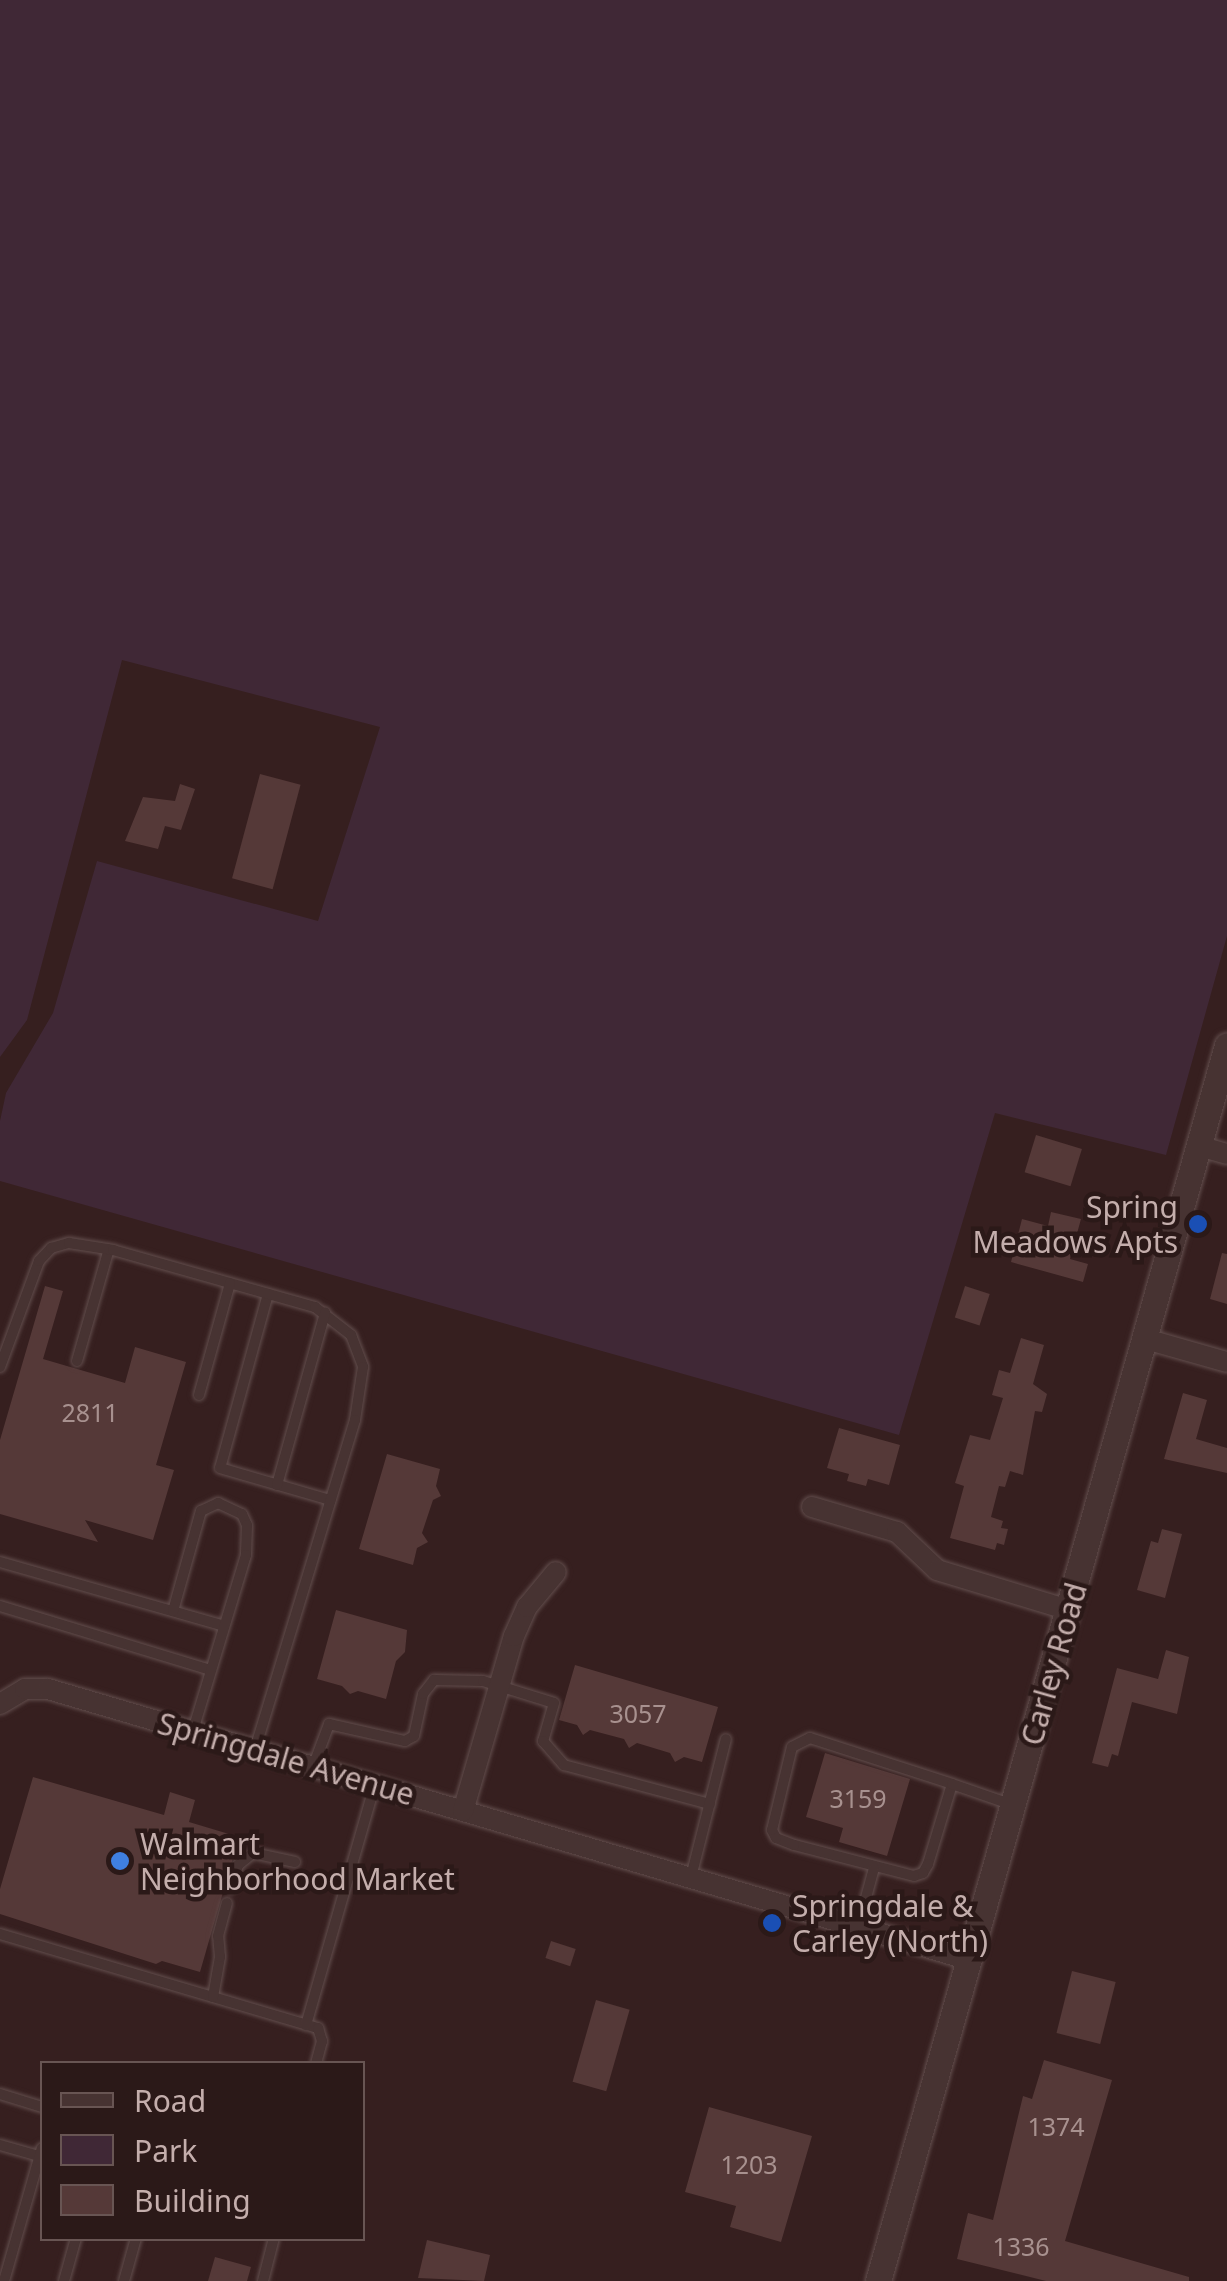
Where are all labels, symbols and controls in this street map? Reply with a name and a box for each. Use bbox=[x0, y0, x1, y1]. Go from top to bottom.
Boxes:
place label: Spring Meadows Apts bbox=[972, 1189, 1178, 1260]
marker: Spring Meadows Apts bbox=[1187, 1213, 1209, 1235]
house number: 2811 bbox=[61, 1397, 119, 1427]
street label: Carley Road bbox=[1014, 1579, 1094, 1749]
house number: 3057 bbox=[609, 1698, 667, 1728]
street label: Springdale Avenue bbox=[154, 1705, 418, 1813]
house number: 3159 bbox=[829, 1783, 887, 1813]
place label: Walmart Neighborhood Market bbox=[140, 1826, 455, 1896]
marker: Walmart Neighborhood Market bbox=[109, 1850, 131, 1872]
place label: Springdale & Carley (North) bbox=[792, 1888, 988, 1958]
marker: Springdale & Carley (North) bbox=[761, 1912, 783, 1934]
legend bbox=[40, 2061, 365, 2241]
text: Road bbox=[134, 2080, 206, 2121]
house number: 1374 bbox=[1027, 2111, 1085, 2141]
text: Park bbox=[134, 2130, 197, 2171]
house number: 1203 bbox=[720, 2149, 778, 2179]
text: Building bbox=[134, 2180, 251, 2221]
house number: 1336 bbox=[992, 2231, 1050, 2261]

